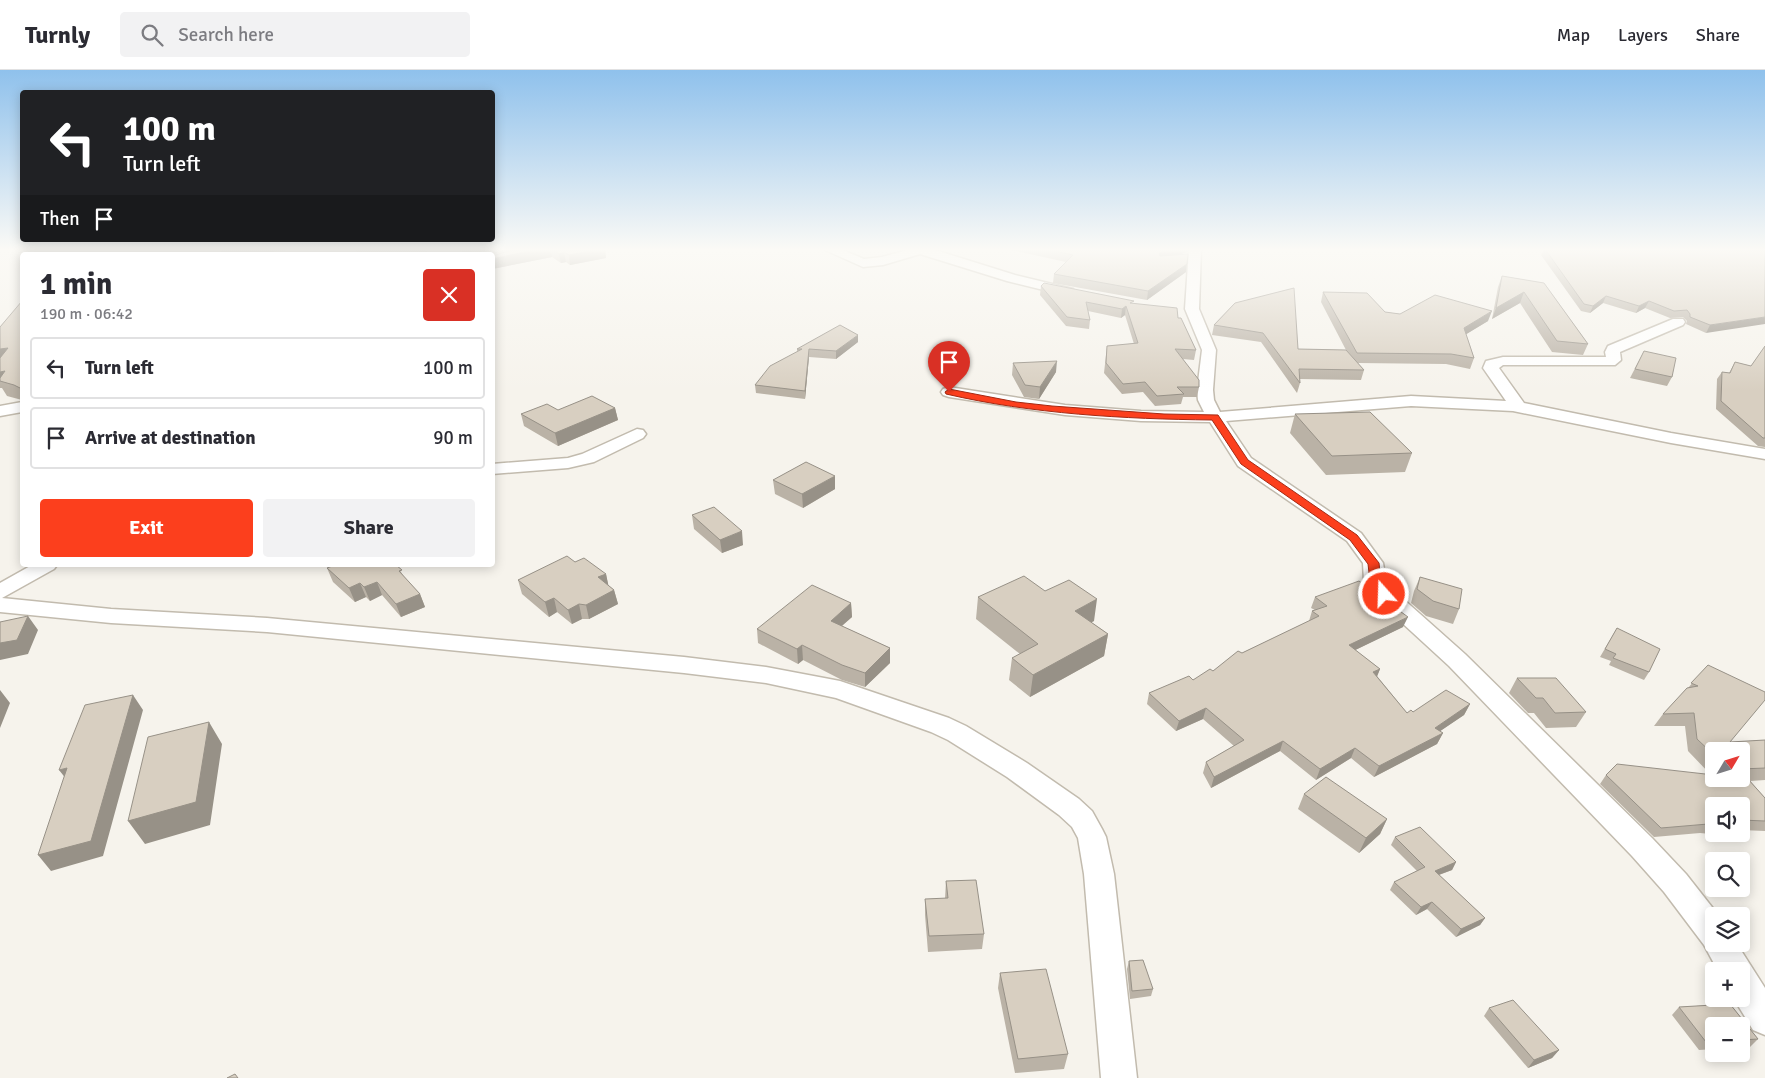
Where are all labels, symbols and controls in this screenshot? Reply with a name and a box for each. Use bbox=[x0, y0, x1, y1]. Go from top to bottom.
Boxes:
search box bbox=[120, 12, 470, 57]
text: Turnly bbox=[25, 20, 90, 50]
icon: search bbox=[138, 21, 166, 49]
text: Search here bbox=[178, 23, 274, 47]
text: Map bbox=[1557, 24, 1590, 46]
text: Layers bbox=[1618, 24, 1668, 46]
text: Share bbox=[1696, 24, 1740, 46]
text: 100 m bbox=[123, 107, 216, 150]
icon: left bbox=[40, 110, 105, 175]
text: Turn left bbox=[123, 150, 201, 177]
icon: arrive bbox=[90, 205, 118, 233]
text: Then bbox=[40, 207, 80, 231]
text: 1 min bbox=[40, 266, 112, 303]
button: close bbox=[423, 269, 475, 321]
text: 190 m · 06:42 bbox=[40, 304, 133, 324]
pin bbox=[928, 341, 970, 392]
icon: arrive bbox=[935, 348, 963, 376]
icon: left bbox=[42, 354, 70, 382]
text: Turn left bbox=[85, 356, 154, 380]
text: 100 m bbox=[423, 356, 473, 380]
icon: arrive bbox=[42, 424, 70, 452]
text: Arrive at destination bbox=[85, 426, 256, 450]
text: 90 m bbox=[433, 426, 473, 450]
button: Exit bbox=[40, 499, 253, 557]
button: Share bbox=[263, 499, 475, 557]
position arrow bbox=[1357, 567, 1409, 619]
north arrow bbox=[1705, 742, 1750, 788]
map controls bbox=[1705, 742, 1750, 1062]
button: sound bbox=[1705, 797, 1750, 842]
button: search bbox=[1705, 852, 1750, 897]
button: layers bbox=[1705, 907, 1750, 952]
button: + bbox=[1705, 962, 1750, 1007]
button: − bbox=[1705, 1017, 1750, 1062]

